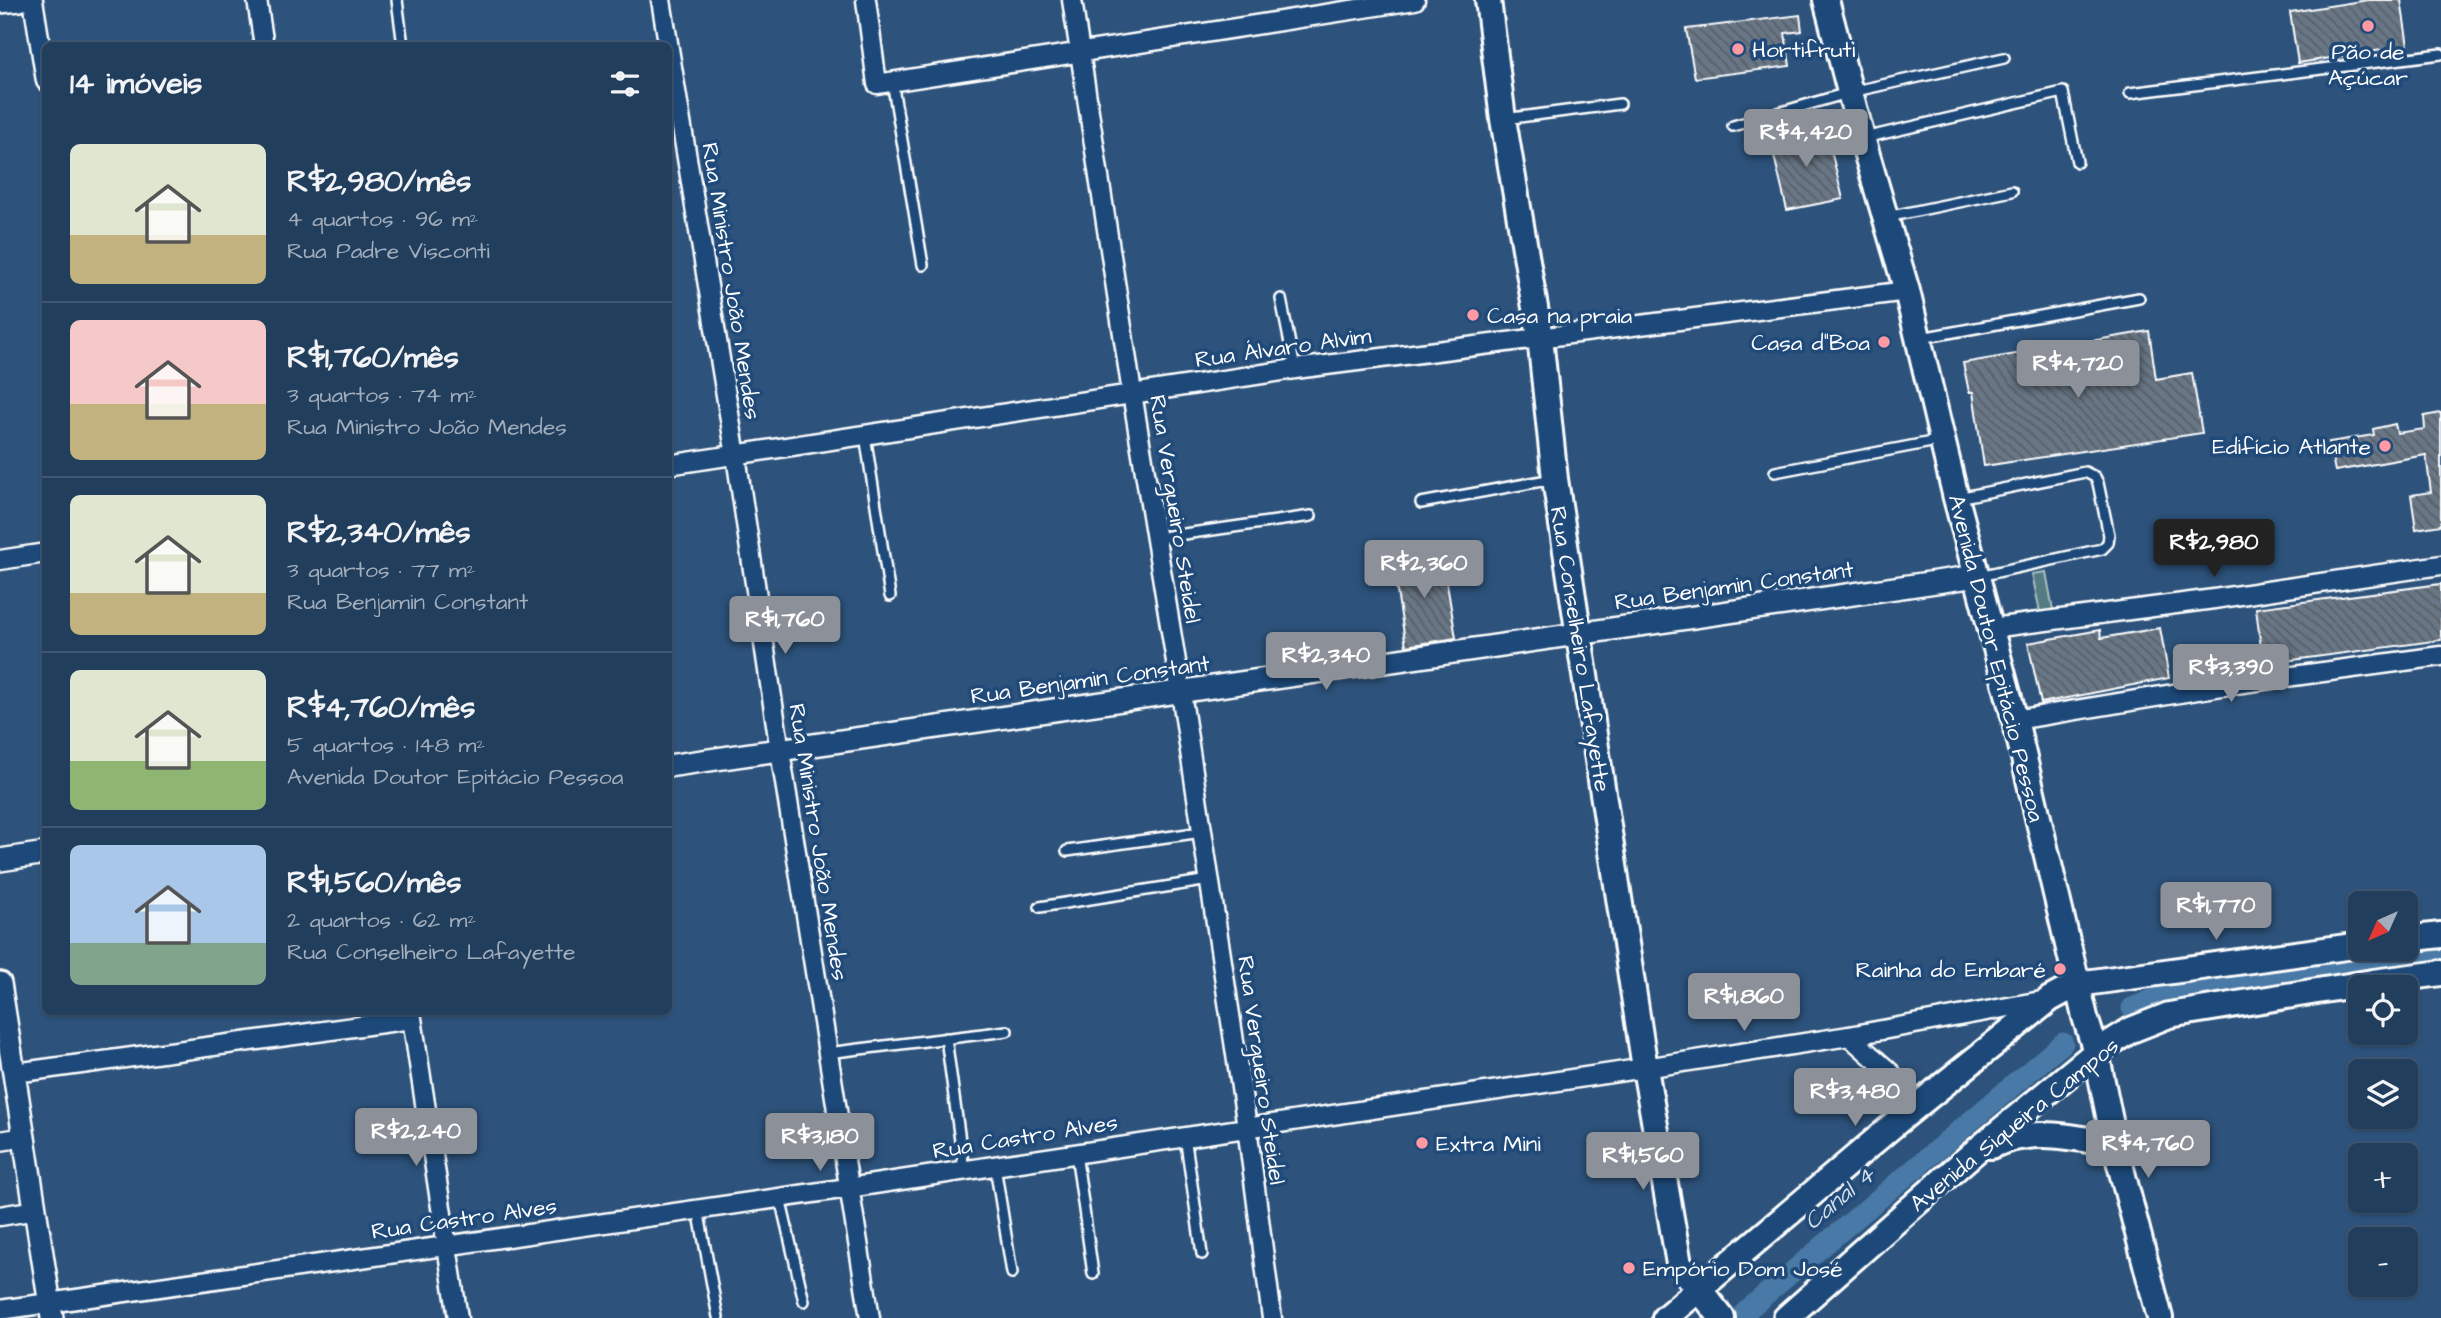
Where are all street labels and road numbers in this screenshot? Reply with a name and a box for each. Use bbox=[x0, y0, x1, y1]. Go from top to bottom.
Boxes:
street label: Rua Ministro João Mendes bbox=[693, 140, 769, 422]
street label: Rua Álvaro Alvim bbox=[1193, 320, 1373, 376]
street label: Rua Vergueiro Steidel bbox=[1140, 393, 1209, 626]
street label: Avenida Doutor Epitácio Pessoa bbox=[1940, 491, 2052, 826]
street label: Rua Conselheiro Lafayette bbox=[1541, 504, 1618, 794]
street label: Rua Benjamin Constant bbox=[1612, 553, 1856, 619]
street label: Rua Benjamin Constant bbox=[968, 647, 1212, 713]
street label: Rua Ministro João Mendes bbox=[780, 701, 856, 983]
street label: Rua Vergueiro Steidel bbox=[1228, 954, 1293, 1187]
street label: Avenida Siqueira Campos bbox=[1903, 1030, 2126, 1219]
street label: Rua Castro Alves bbox=[930, 1107, 1120, 1167]
street label: Rua Castro Alves bbox=[369, 1190, 559, 1248]

